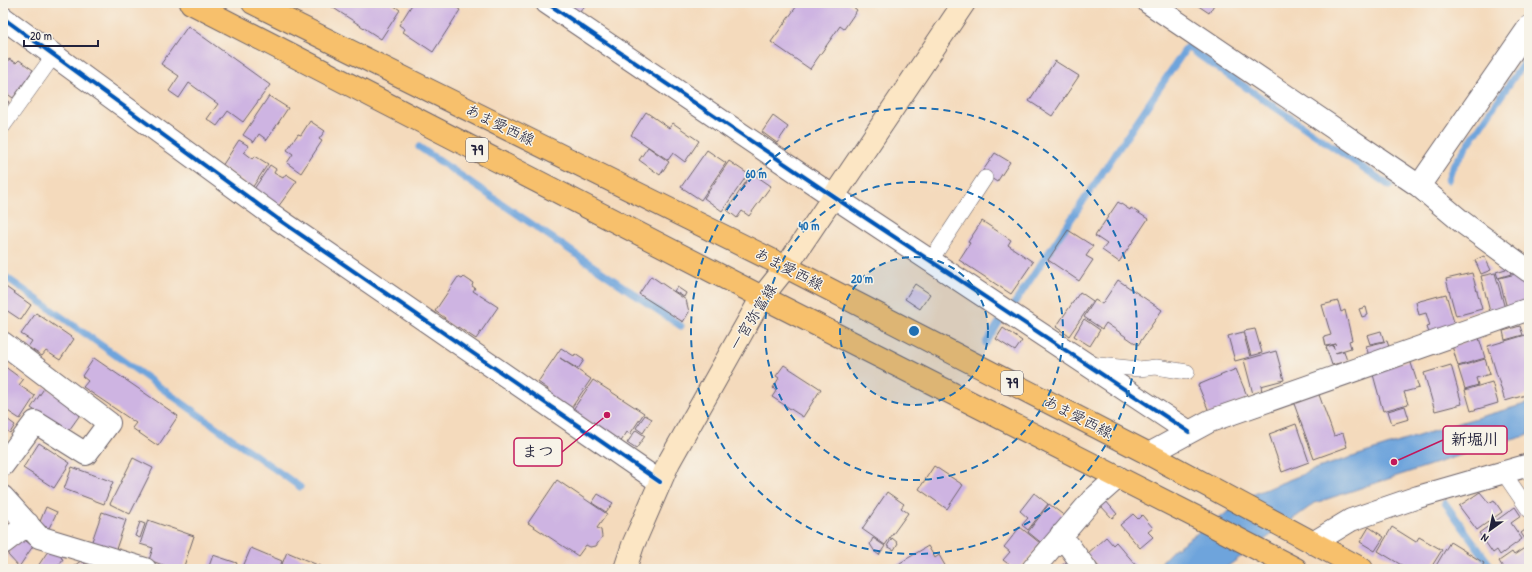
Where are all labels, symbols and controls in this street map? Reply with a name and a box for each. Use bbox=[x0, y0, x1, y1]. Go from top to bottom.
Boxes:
scale bar bbox=[24, 22, 98, 48]
text: 20 m bbox=[30, 27, 52, 44]
street label: あま愛西線 bbox=[462, 99, 539, 150]
road number: 79 bbox=[466, 138, 488, 162]
text: 60 m bbox=[745, 165, 767, 182]
text: 40 m bbox=[799, 217, 819, 234]
street label: あま愛西線 bbox=[751, 242, 827, 295]
text: 20 m bbox=[851, 270, 873, 287]
street label: 一宮弥富線 bbox=[724, 279, 781, 354]
centre of rings bbox=[907, 324, 921, 338]
road number: 79 bbox=[1001, 371, 1023, 395]
street label: あま愛西線 bbox=[1040, 390, 1116, 443]
callout: 新堀川 bbox=[1443, 426, 1507, 454]
text: 新堀川 bbox=[1451, 428, 1499, 450]
callout: まつ bbox=[514, 438, 562, 466]
text: まつ bbox=[522, 440, 554, 462]
north arrow bbox=[1470, 510, 1510, 550]
text: N bbox=[1478, 531, 1491, 546]

